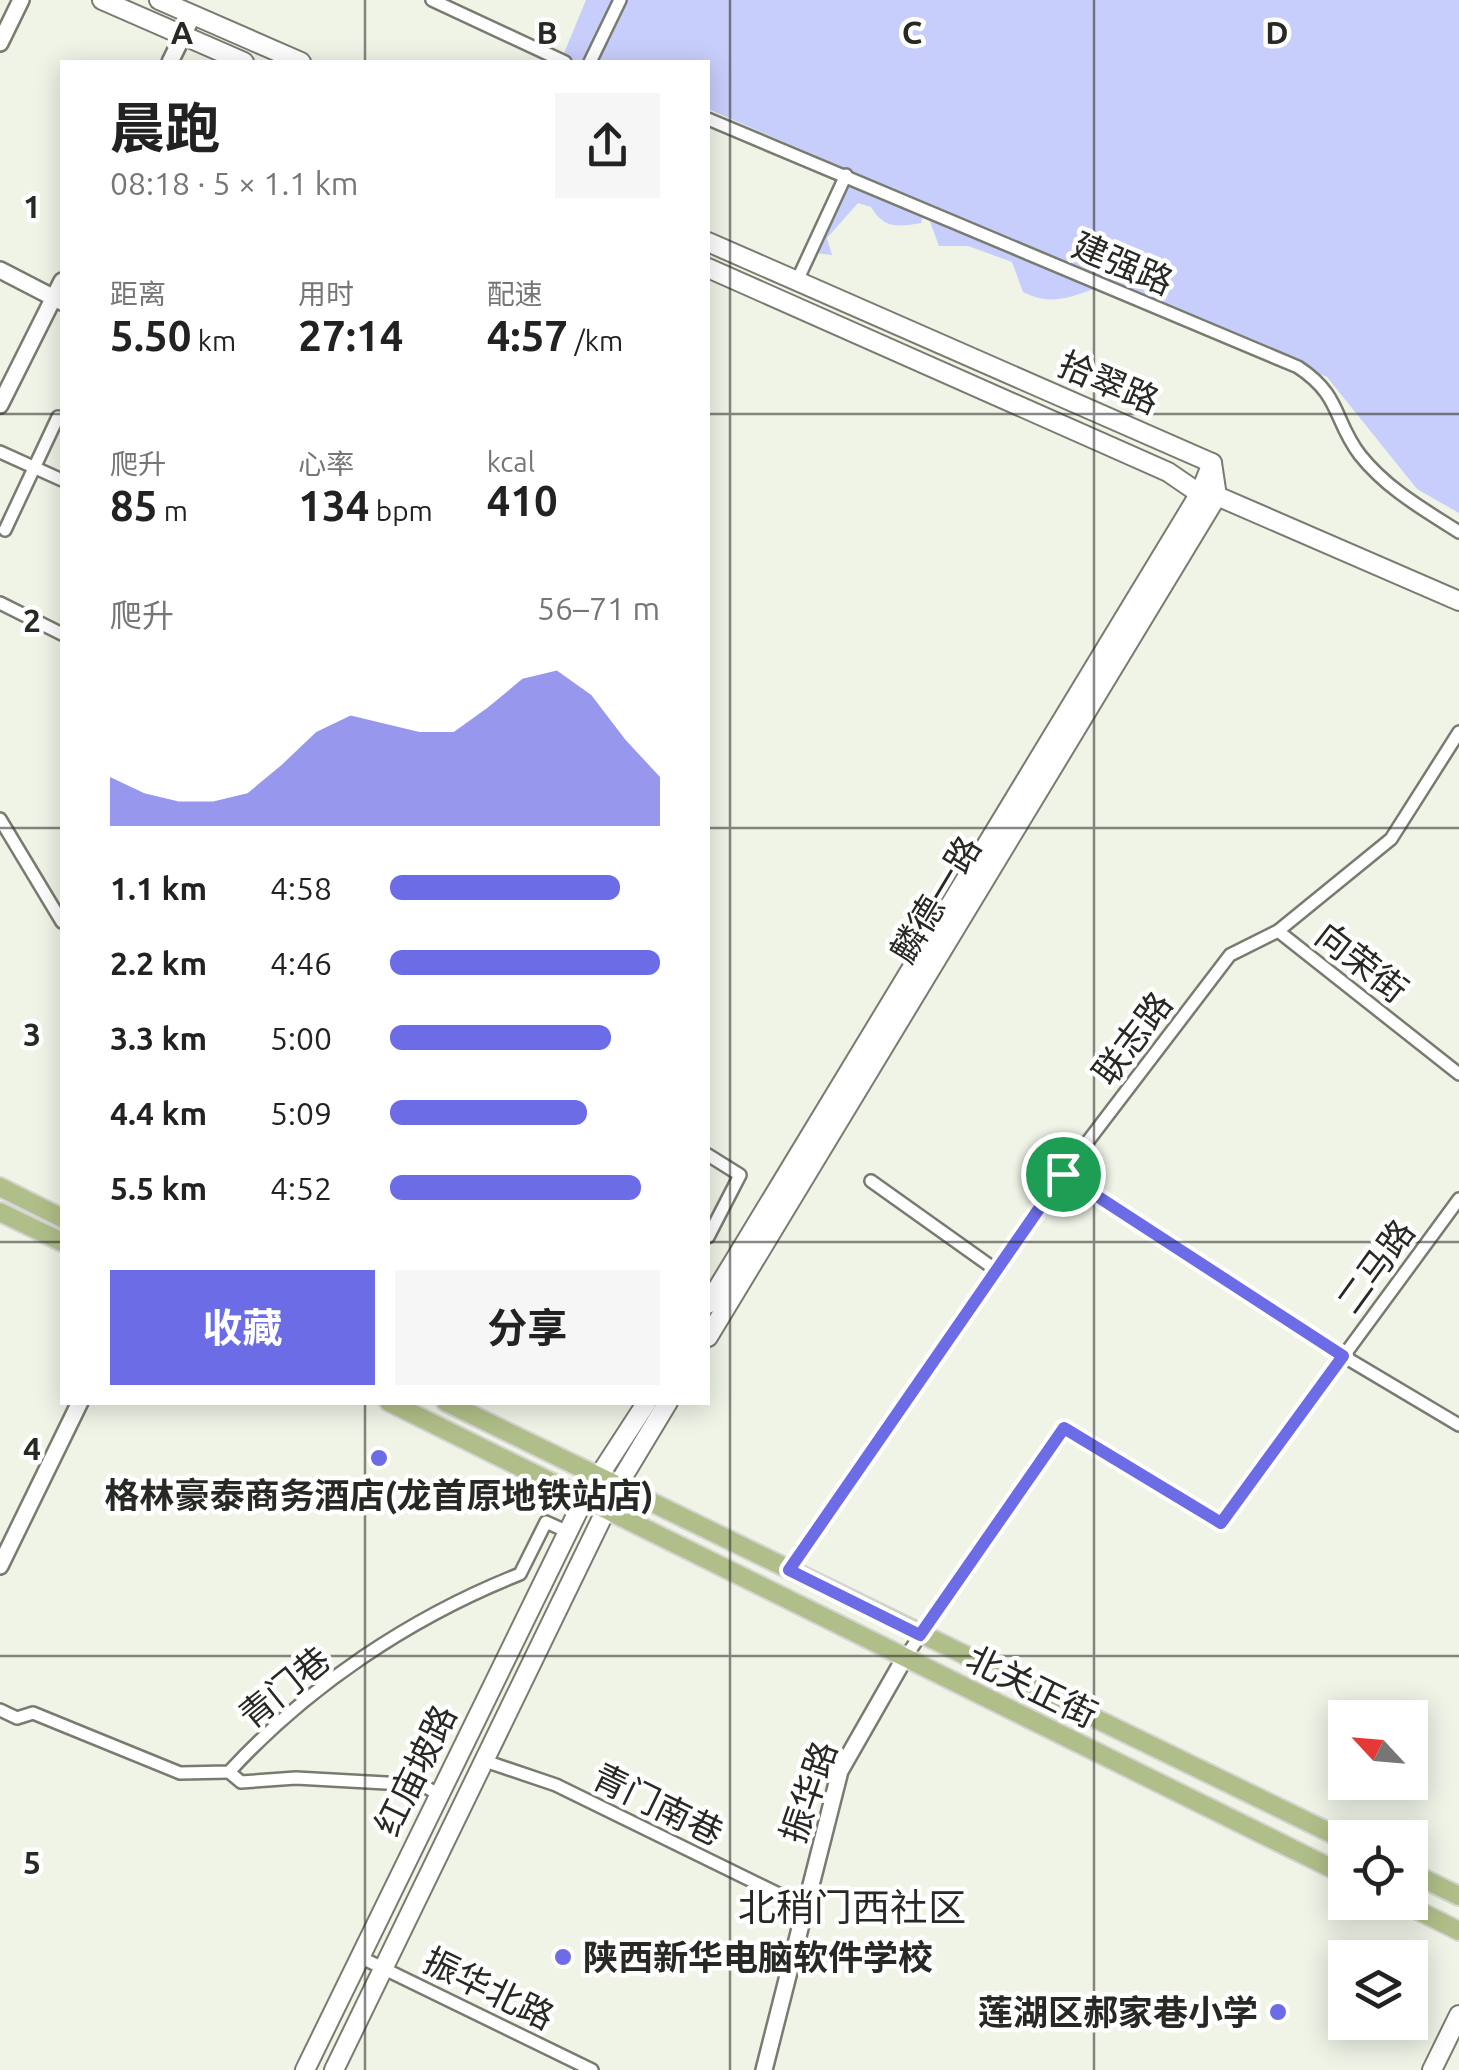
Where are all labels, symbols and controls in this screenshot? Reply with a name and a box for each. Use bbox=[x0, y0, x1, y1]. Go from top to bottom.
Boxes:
text: A bbox=[171, 14, 194, 50]
text: B bbox=[536, 14, 558, 50]
text: C bbox=[902, 14, 922, 50]
text: D bbox=[1265, 14, 1289, 50]
button: share bbox=[555, 93, 660, 198]
text: 晨跑 bbox=[110, 97, 220, 158]
text: 08:18 · 5 × 1.1 km bbox=[110, 165, 358, 201]
text: 1 bbox=[23, 188, 41, 224]
street label: 建强路 bbox=[1067, 224, 1179, 302]
text: 距离 bbox=[110, 278, 166, 309]
text: 用时 bbox=[298, 278, 354, 309]
text: 配速 bbox=[487, 278, 543, 309]
text: 5.50 bbox=[110, 312, 191, 359]
text: 27:14 bbox=[298, 312, 403, 359]
text: 4:57 bbox=[487, 312, 568, 359]
text: km bbox=[191, 325, 236, 356]
text: /km bbox=[568, 325, 623, 356]
street label: 拾翠路 bbox=[1053, 343, 1165, 421]
text: kcal bbox=[487, 446, 535, 477]
text: 爬升 bbox=[110, 448, 166, 479]
text: 心率 bbox=[298, 448, 354, 479]
text: 410 bbox=[487, 477, 558, 524]
text: 85 bbox=[110, 482, 157, 529]
text: 134 bbox=[298, 482, 369, 529]
text: m bbox=[157, 495, 188, 526]
text: bpm bbox=[369, 495, 433, 526]
text: 56–71 m bbox=[537, 590, 660, 626]
text: 爬升 bbox=[110, 597, 174, 633]
text: 2 bbox=[23, 602, 41, 638]
street label: 麟德一路 bbox=[882, 829, 988, 969]
text: 1.1 km bbox=[110, 870, 207, 906]
text: 4:58 bbox=[270, 870, 332, 906]
street label: 向荣街 bbox=[1308, 914, 1416, 1010]
text: 2.2 km bbox=[110, 945, 207, 981]
text: 4:46 bbox=[270, 945, 332, 981]
street label: 联志路 bbox=[1084, 984, 1180, 1092]
text: 3 bbox=[23, 1016, 41, 1052]
text: 3.3 km bbox=[110, 1020, 207, 1056]
text: 5:00 bbox=[270, 1020, 332, 1056]
text: 4.4 km bbox=[110, 1095, 207, 1131]
text: 5:09 bbox=[270, 1095, 332, 1131]
pin bbox=[1021, 1132, 1106, 1217]
icon: arrive bbox=[1036, 1147, 1091, 1202]
text: 5.5 km bbox=[110, 1170, 207, 1206]
text: 4:52 bbox=[270, 1170, 332, 1206]
street label: 二马路 bbox=[1328, 1212, 1422, 1320]
button: 收藏 bbox=[110, 1270, 375, 1385]
button: 分享 bbox=[395, 1270, 660, 1385]
text: 4 bbox=[23, 1430, 41, 1466]
marker: 格林豪泰商务酒店(龙首原地铁站店) bbox=[368, 1447, 390, 1469]
place label: 格林豪泰商务酒店(龙首原地铁站店) bbox=[104, 1475, 654, 1515]
street label: 北关正街 bbox=[960, 1637, 1104, 1735]
street label: 青门巷 bbox=[231, 1638, 337, 1736]
street label: 红庙坡路 bbox=[366, 1698, 464, 1842]
north arrow bbox=[1328, 1700, 1428, 1800]
map controls bbox=[1328, 1700, 1428, 2040]
street label: 振华路 bbox=[772, 1736, 844, 1848]
street label: 青门南巷 bbox=[586, 1755, 730, 1853]
button: locate bbox=[1328, 1820, 1428, 1920]
text: 5 bbox=[23, 1844, 41, 1880]
district label: 北稍门西社区 bbox=[738, 1886, 966, 1928]
place label: 陕西新华电脑软件学校 bbox=[583, 1937, 933, 1977]
street label: 振华北路 bbox=[417, 1939, 561, 2037]
button: layers bbox=[1328, 1940, 1428, 2040]
marker: 陕西新华电脑软件学校 bbox=[552, 1946, 574, 1968]
place label: 莲湖区郝家巷小学 bbox=[978, 1992, 1258, 2032]
marker: 莲湖区郝家巷小学 bbox=[1267, 2001, 1289, 2023]

